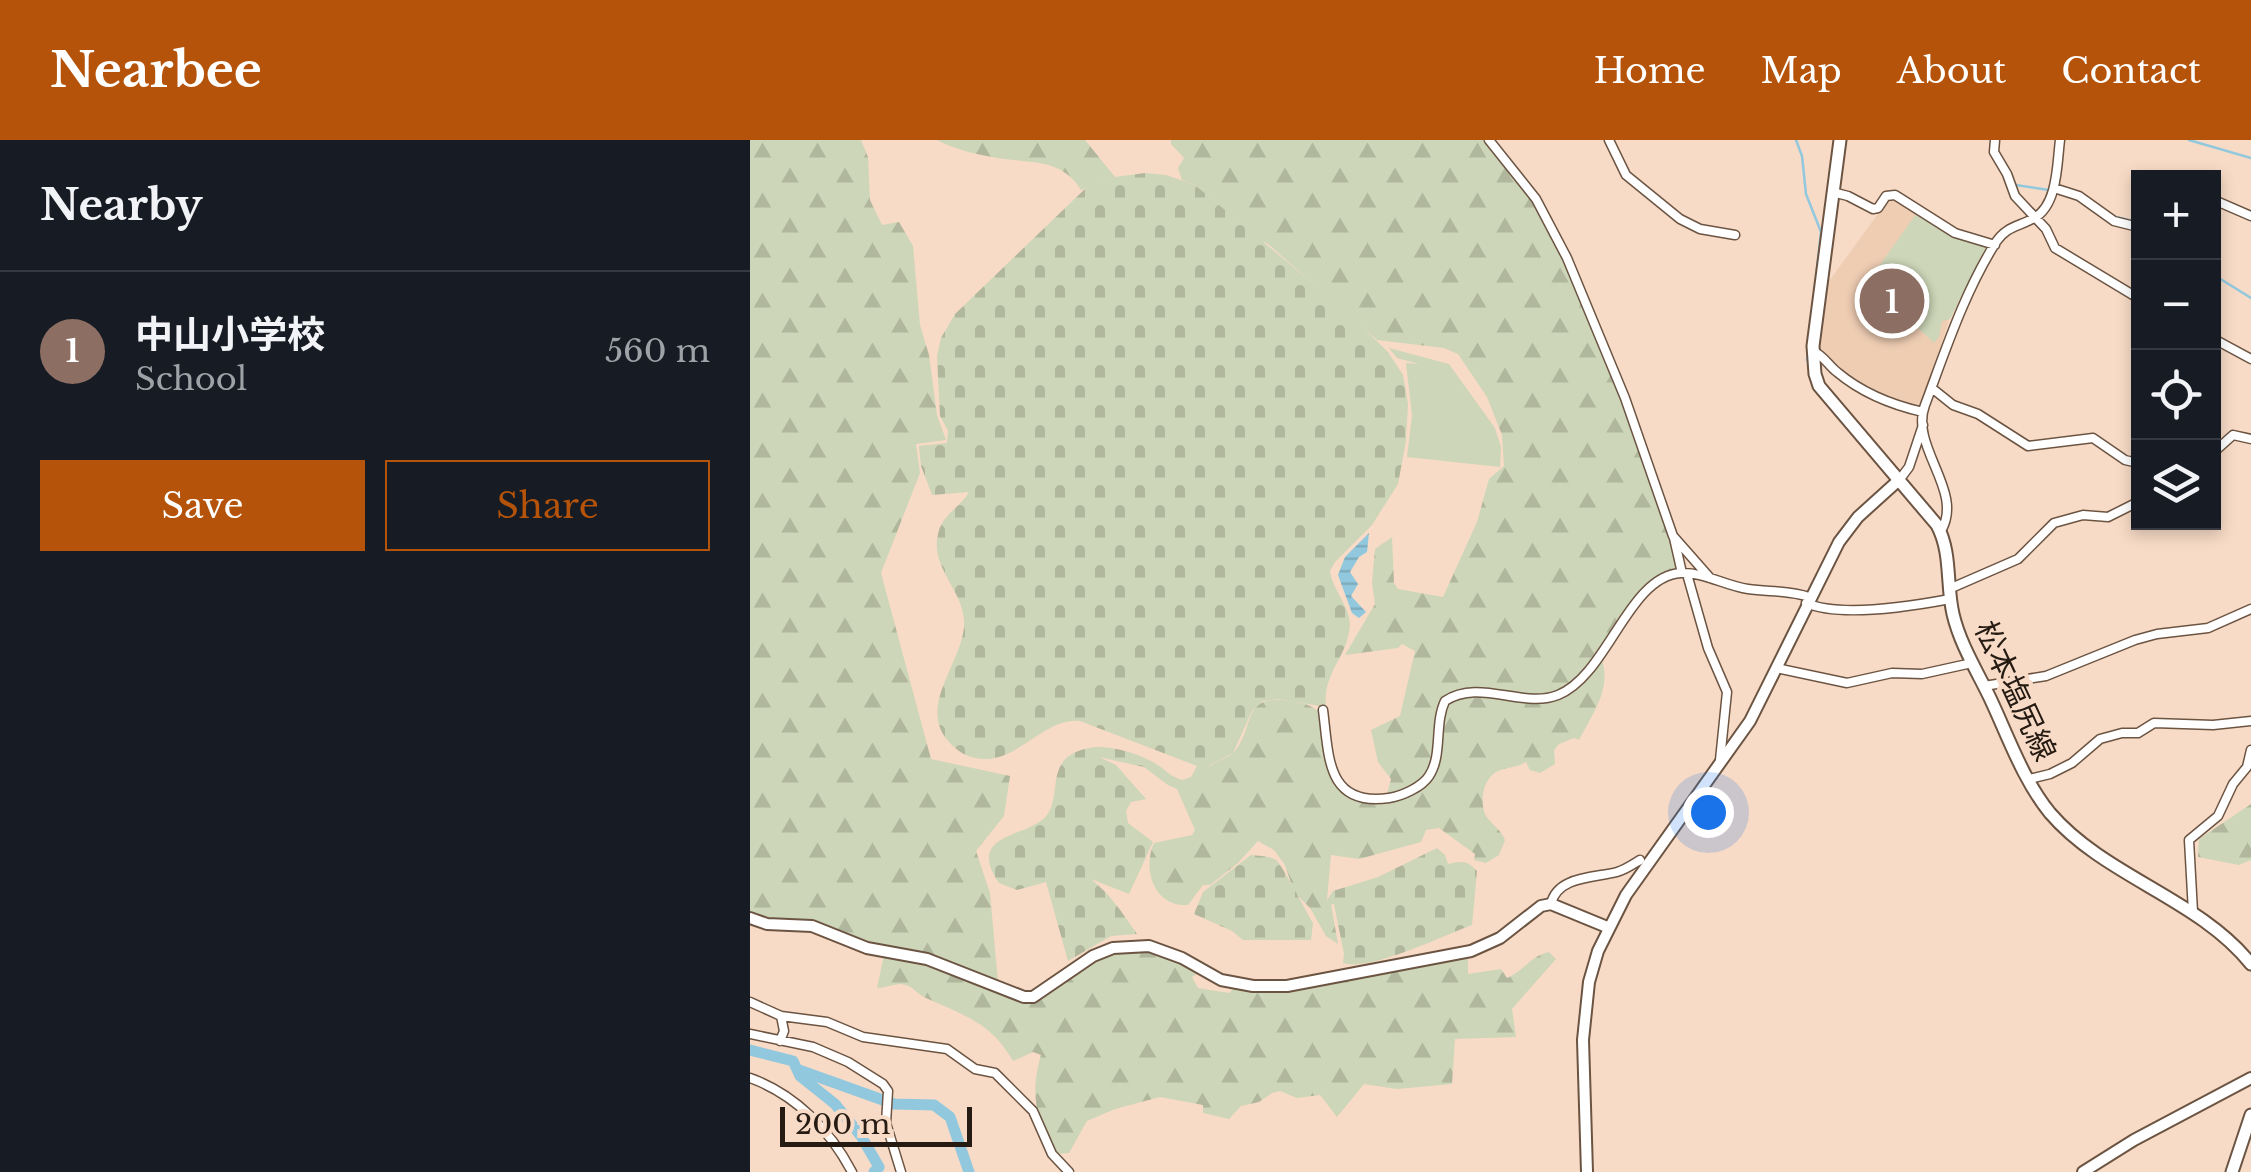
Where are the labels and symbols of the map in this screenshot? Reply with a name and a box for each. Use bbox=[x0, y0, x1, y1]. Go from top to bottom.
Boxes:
pin: 1 bbox=[1860, 264, 1924, 338]
street label: 松本塩尻線 bbox=[1967, 615, 2064, 767]
your location bbox=[1683, 787, 1734, 838]
scale bar bbox=[780, 1102, 972, 1146]

